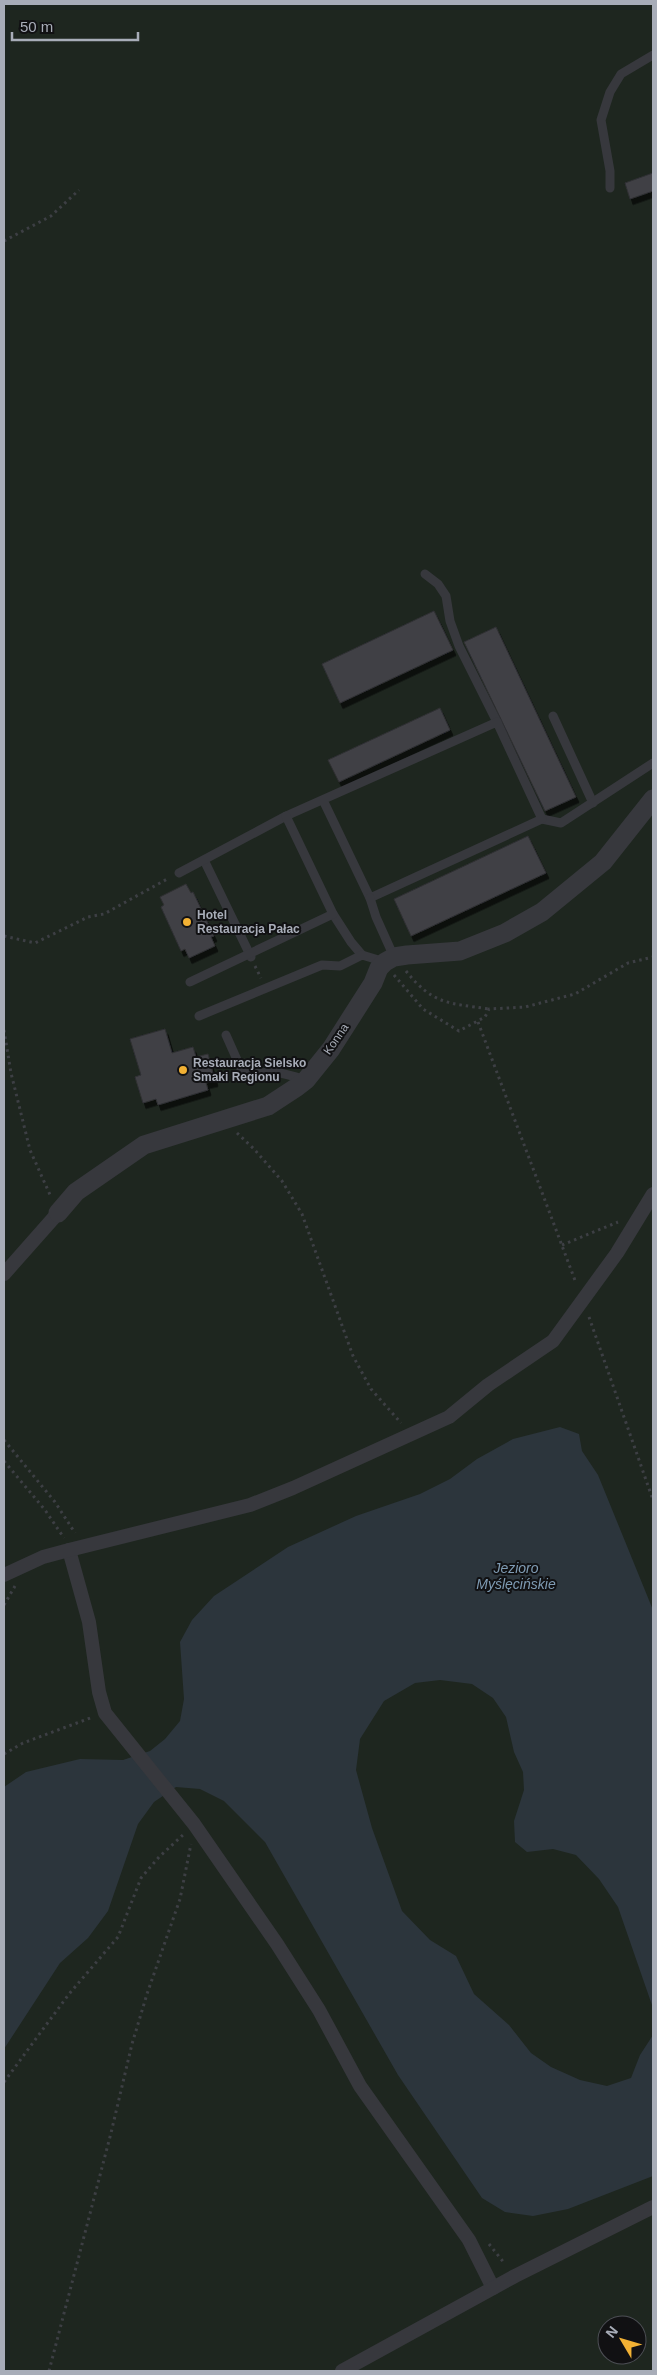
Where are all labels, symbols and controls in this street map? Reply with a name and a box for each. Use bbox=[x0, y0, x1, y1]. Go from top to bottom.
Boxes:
scale bar bbox=[12, 10, 139, 42]
text: 50 m bbox=[20, 18, 53, 35]
place label: Hotel Restauracja Pałac bbox=[197, 908, 300, 936]
marker: Hotel Restauracja Pałac bbox=[181, 916, 193, 928]
street label: Konna bbox=[320, 1020, 352, 1057]
place label: Restauracja Sielsko Smaki Regionu bbox=[193, 1056, 306, 1084]
marker: Restauracja Sielsko Smaki Regionu bbox=[177, 1064, 189, 1076]
water label: Jezioro Myślęcińskie bbox=[476, 1560, 556, 1592]
north arrow bbox=[597, 2315, 647, 2365]
text: N bbox=[602, 2323, 621, 2341]

